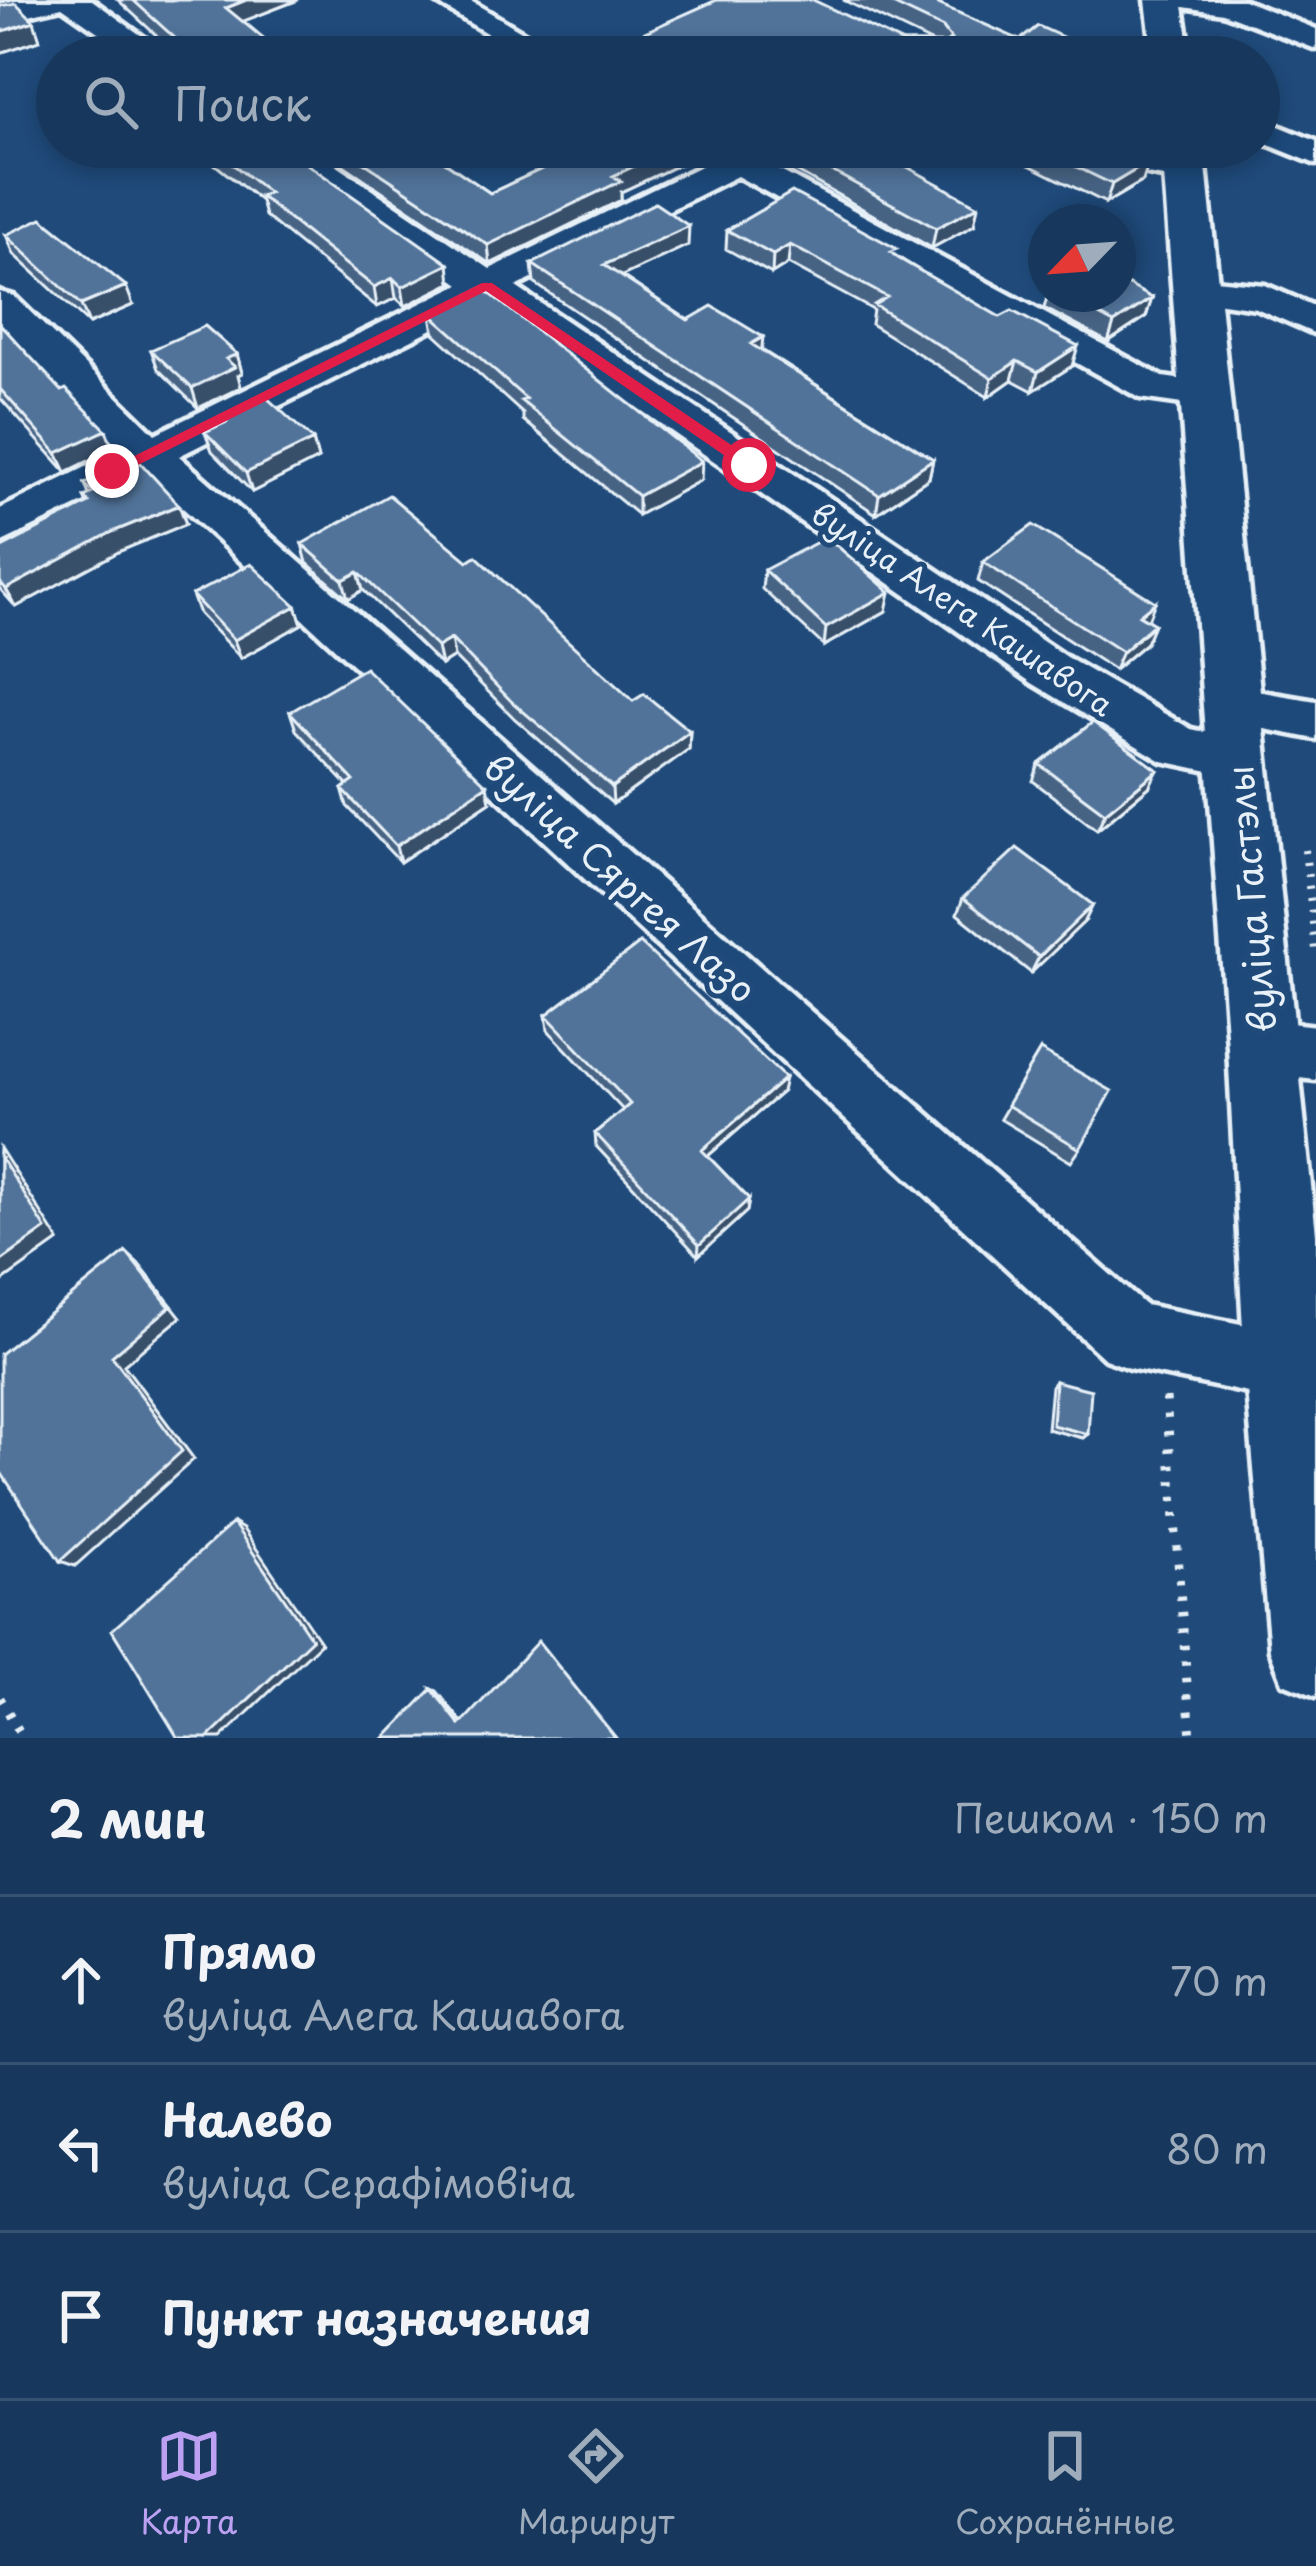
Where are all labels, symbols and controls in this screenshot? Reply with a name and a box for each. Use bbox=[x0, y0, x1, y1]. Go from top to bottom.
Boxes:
search box bbox=[36, 36, 1280, 168]
text: Поиск bbox=[174, 68, 311, 136]
icon: search bbox=[78, 69, 144, 135]
north arrow bbox=[1028, 204, 1136, 312]
route start bbox=[722, 438, 776, 492]
route end bbox=[85, 444, 139, 498]
street label: вуліца Алега Кашавога bbox=[803, 490, 1123, 726]
street label: вуліца Сяргея Лазо bbox=[473, 740, 769, 1014]
street label: вуліца Гастэлы bbox=[1211, 763, 1289, 1035]
text: 2 мин bbox=[48, 1778, 207, 1855]
text: Пешком · 150 m bbox=[954, 1787, 1268, 1846]
text: Прямо bbox=[162, 1916, 316, 1984]
icon: ahead bbox=[48, 1947, 114, 2013]
text: 70 m bbox=[1170, 1950, 1268, 2009]
text: вуліца Алега Кашавога bbox=[162, 1984, 624, 2043]
text: Налево bbox=[162, 2084, 332, 2152]
icon: left bbox=[48, 2115, 114, 2181]
text: 80 m bbox=[1166, 2118, 1268, 2177]
text: вуліца Серафімовіча bbox=[162, 2152, 575, 2211]
text: Пункт назначения bbox=[162, 2282, 592, 2350]
icon: arrive bbox=[48, 2283, 114, 2349]
tab: Карта bbox=[140, 2423, 237, 2545]
tab: Маршрут bbox=[518, 2423, 674, 2545]
tab: Сохранённые bbox=[955, 2423, 1176, 2545]

